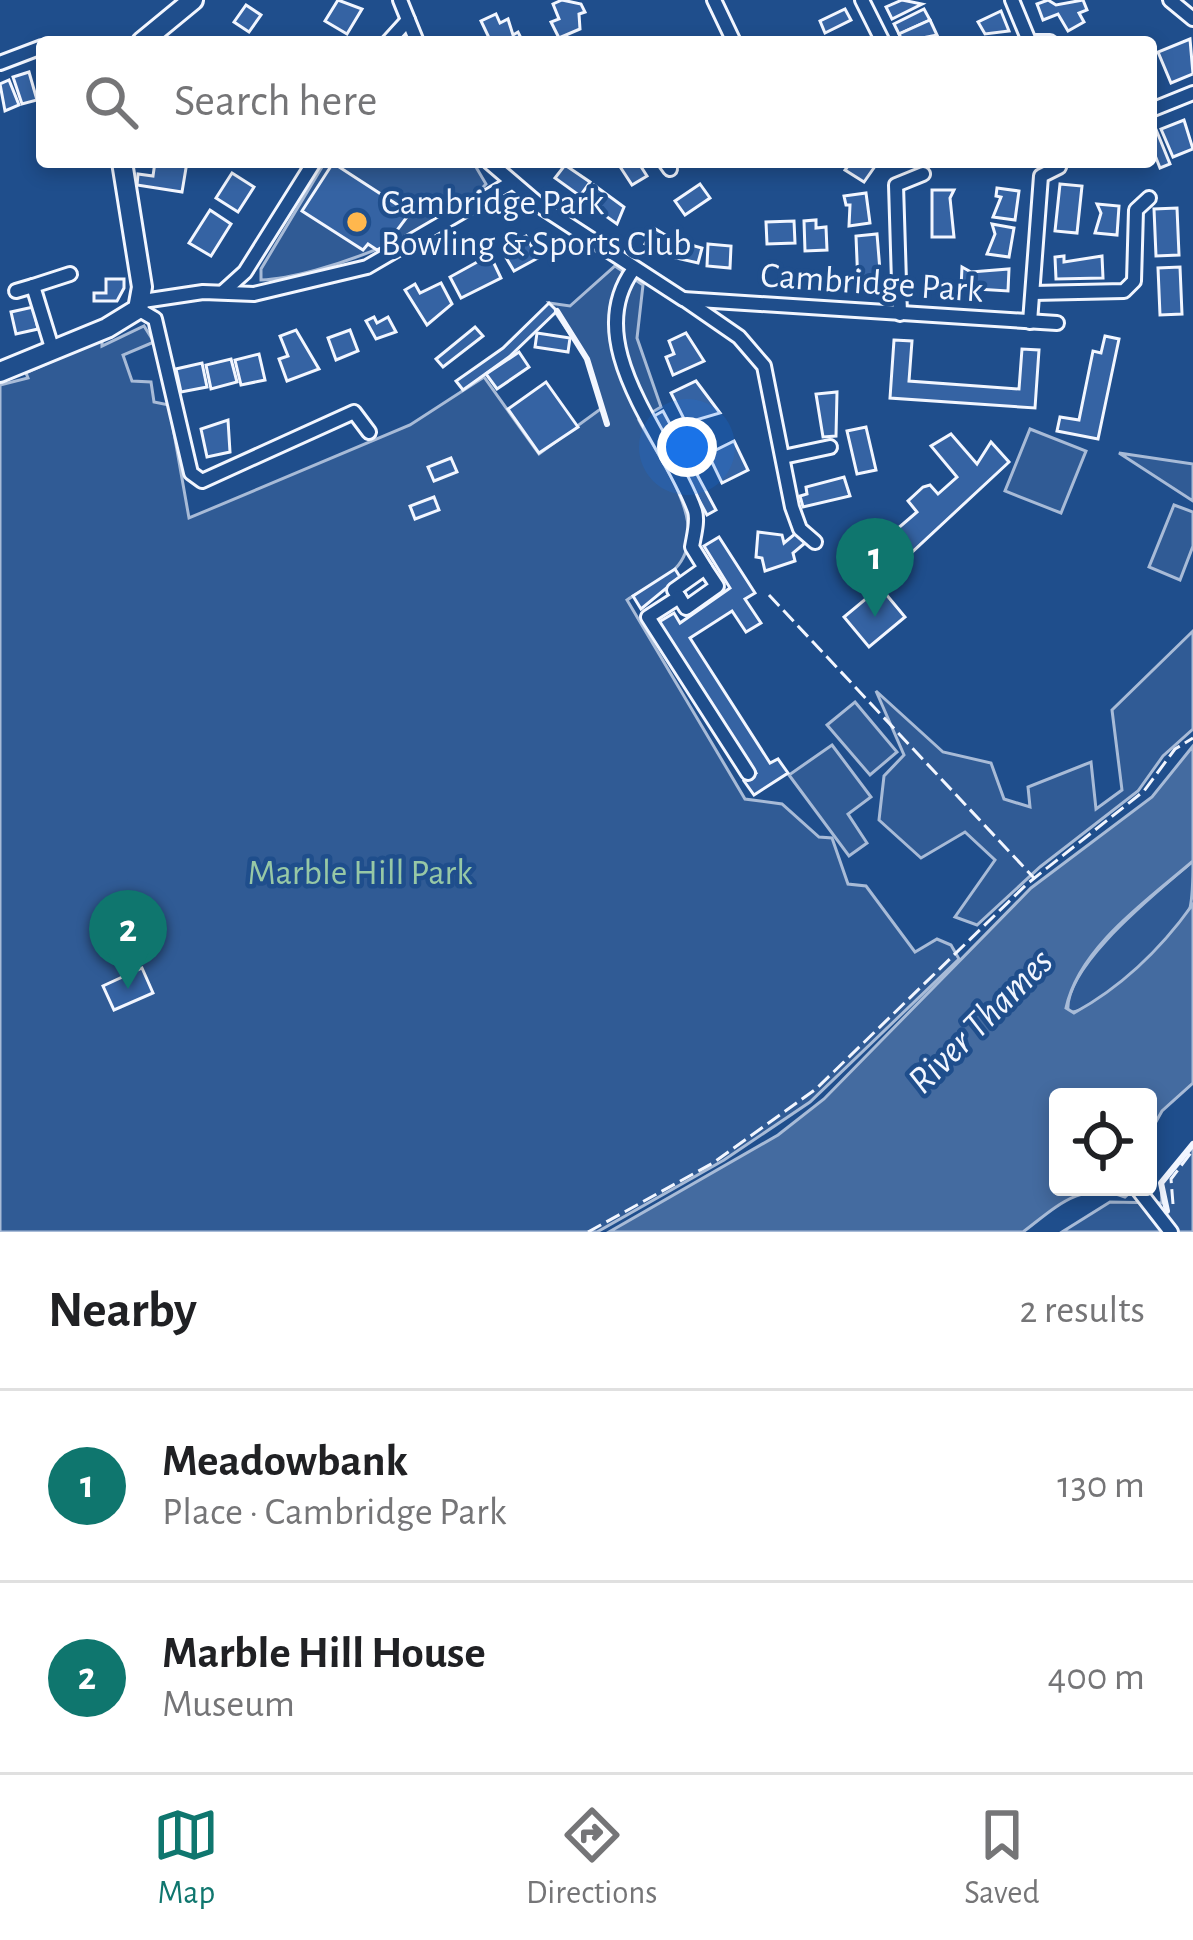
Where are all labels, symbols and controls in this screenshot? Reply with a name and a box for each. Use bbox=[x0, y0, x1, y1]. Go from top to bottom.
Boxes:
search box bbox=[36, 36, 1157, 168]
icon: search bbox=[78, 69, 144, 135]
text: Search here bbox=[174, 79, 377, 124]
place label: Cambridge Park Bowling & Sports Club bbox=[381, 185, 691, 262]
marker: Cambridge Park Bowling & Sports Club bbox=[344, 209, 370, 235]
street label: Cambridge Park bbox=[759, 257, 985, 309]
your location bbox=[657, 417, 717, 477]
pin: 1 bbox=[836, 518, 914, 617]
park label: Marble Hill Park bbox=[247, 855, 473, 891]
pin: 2 bbox=[89, 890, 167, 989]
water label: River Thames bbox=[901, 942, 1060, 1101]
map controls bbox=[1049, 1088, 1157, 1196]
button: locate bbox=[1049, 1088, 1157, 1196]
text: Nearby bbox=[48, 1285, 197, 1336]
text: 2 results bbox=[1019, 1291, 1145, 1330]
text: Meadowbank bbox=[162, 1439, 408, 1484]
text: 1 bbox=[80, 1466, 94, 1505]
text: 130 m bbox=[1057, 1466, 1145, 1505]
text: Place · Cambridge Park bbox=[162, 1493, 506, 1532]
text: Marble Hill House bbox=[162, 1631, 486, 1676]
text: 2 bbox=[78, 1658, 96, 1697]
text: 400 m bbox=[1047, 1658, 1145, 1697]
text: Museum bbox=[162, 1685, 295, 1724]
tab: Map bbox=[153, 1802, 219, 1914]
tab: Directions bbox=[526, 1802, 657, 1914]
tab: Saved bbox=[964, 1802, 1040, 1914]

